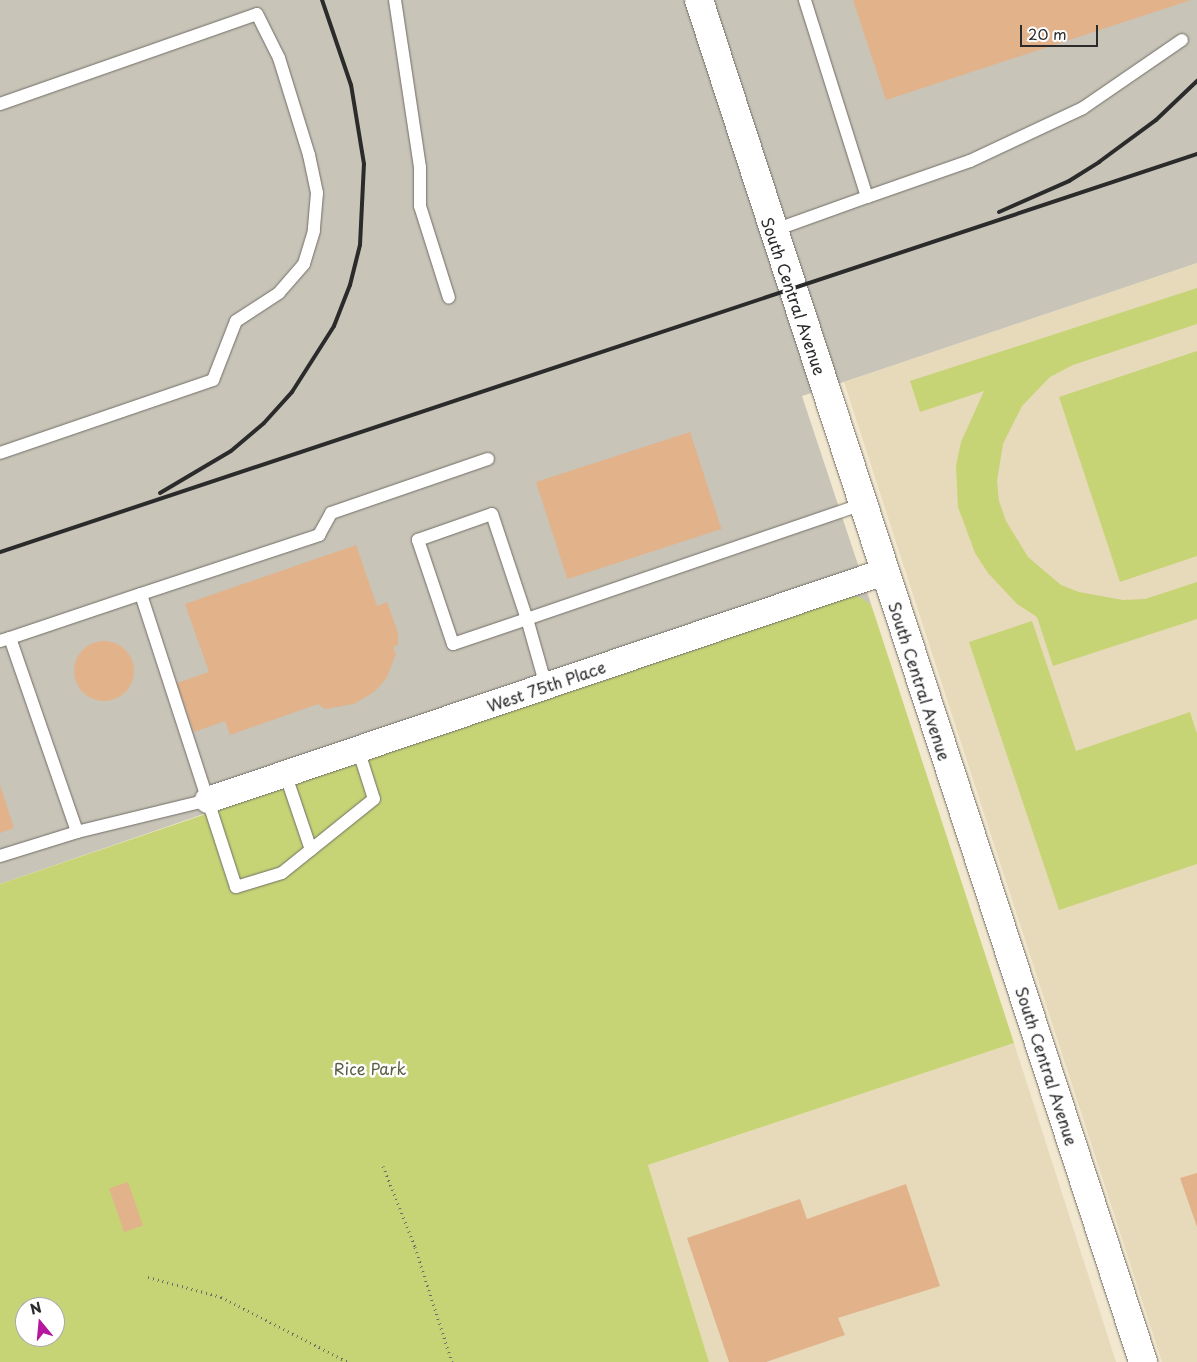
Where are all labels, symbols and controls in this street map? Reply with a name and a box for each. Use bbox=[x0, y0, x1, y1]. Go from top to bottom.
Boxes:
scale bar bbox=[1022, 15, 1100, 47]
text: 20 m bbox=[1028, 22, 1067, 45]
street label: South Central Avenue bbox=[758, 214, 830, 378]
street label: South Central Avenue bbox=[885, 599, 955, 763]
street label: West 75th Place bbox=[484, 657, 608, 715]
street label: South Central Avenue bbox=[1012, 984, 1082, 1148]
park label: Rice Park bbox=[333, 1058, 407, 1078]
text: N bbox=[27, 1296, 44, 1320]
north arrow bbox=[15, 1297, 65, 1347]

